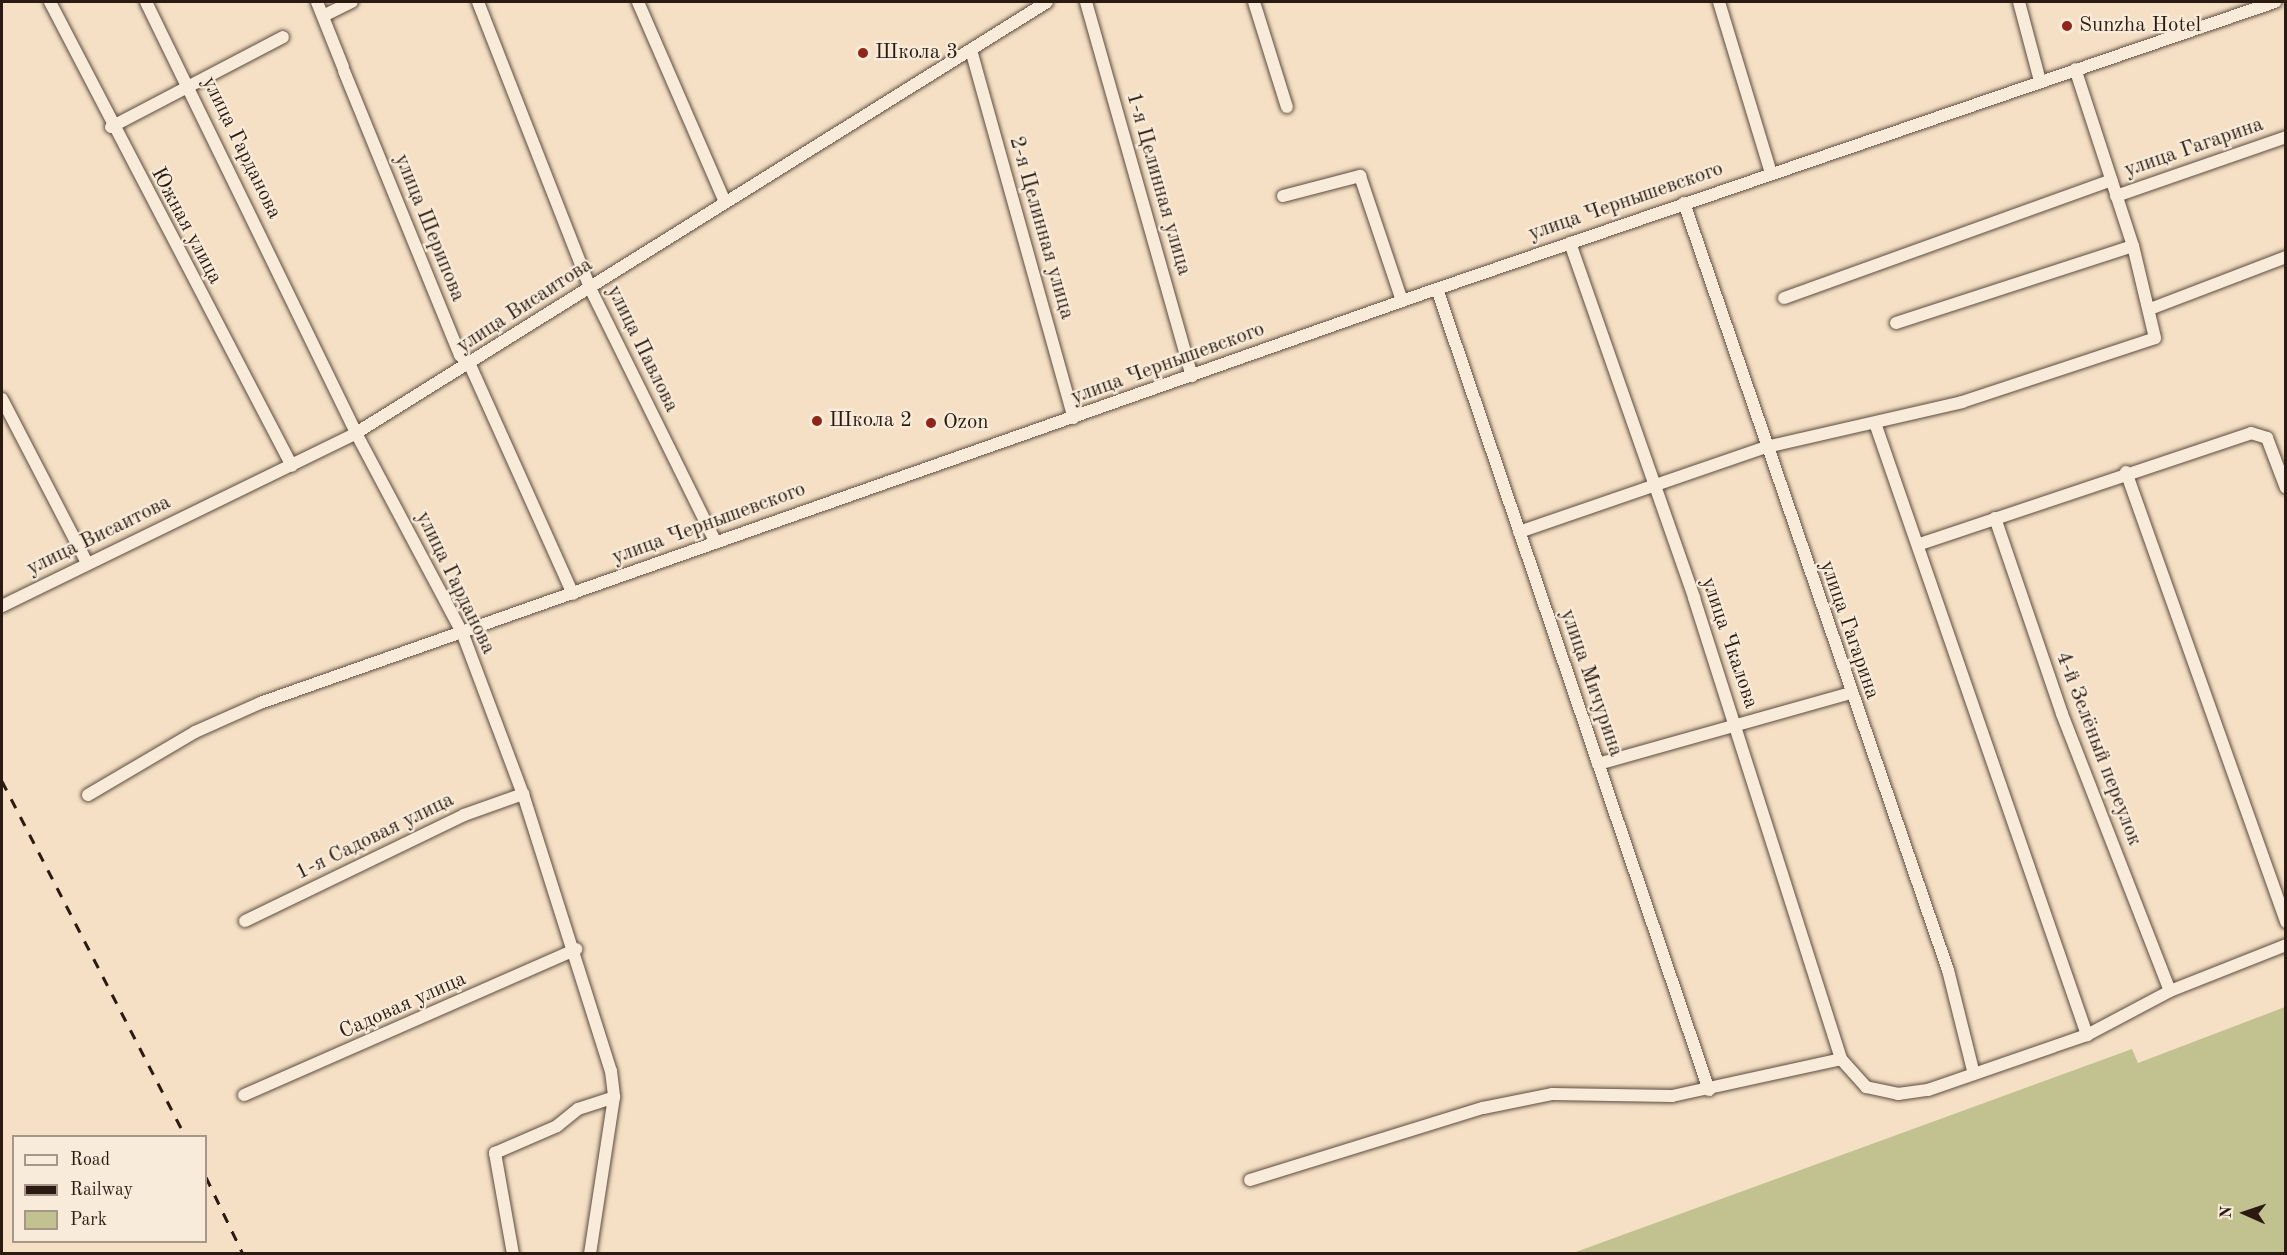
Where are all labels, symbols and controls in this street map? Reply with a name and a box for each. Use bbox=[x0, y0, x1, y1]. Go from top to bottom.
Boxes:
place label: Sunzha Hotel bbox=[2079, 13, 2201, 39]
marker: Sunzha Hotel bbox=[2060, 19, 2074, 33]
place label: Школа 3 bbox=[875, 40, 958, 66]
marker: Школа 3 bbox=[856, 46, 870, 60]
street label: улица Гарданова bbox=[196, 72, 286, 224]
street label: 1-я Целинная улица bbox=[1120, 90, 1196, 278]
street label: улица Гагарина bbox=[2121, 112, 2267, 184]
street label: 2-я Целинная улица bbox=[1003, 134, 1079, 322]
street label: улица Шерипова bbox=[388, 151, 470, 305]
street label: улица Чернышевского bbox=[1525, 157, 1727, 247]
street label: Южная улица bbox=[145, 163, 227, 289]
street label: улица Висаитова bbox=[452, 253, 598, 359]
street label: улица Павлова bbox=[600, 281, 684, 417]
street label: улица Чернышевского bbox=[1068, 317, 1268, 411]
place label: Школа 2 bbox=[829, 408, 912, 434]
place label: Ozon bbox=[943, 410, 989, 436]
marker: Школа 2 bbox=[810, 414, 824, 428]
marker: Ozon bbox=[924, 416, 938, 430]
street label: улица Чернышевского bbox=[609, 477, 809, 571]
street label: улица Висаитова bbox=[23, 490, 175, 582]
street label: улица Гарданова bbox=[410, 507, 500, 659]
street label: улица Гагарина bbox=[1813, 557, 1885, 703]
street label: улица Чкалова bbox=[1695, 574, 1763, 712]
street label: улица Мичурина bbox=[1554, 606, 1628, 760]
street label: 4-й Зелёный переулок bbox=[2049, 648, 2147, 850]
street label: 1-я Садовая улица bbox=[292, 788, 458, 886]
street label: Садовая улица bbox=[336, 967, 470, 1045]
legend bbox=[12, 1135, 207, 1243]
text: Road bbox=[70, 1151, 110, 1169]
text: Railway bbox=[70, 1181, 133, 1199]
north arrow bbox=[2215, 1183, 2275, 1243]
text: N bbox=[2219, 1206, 2235, 1219]
text: Park bbox=[70, 1211, 107, 1229]

